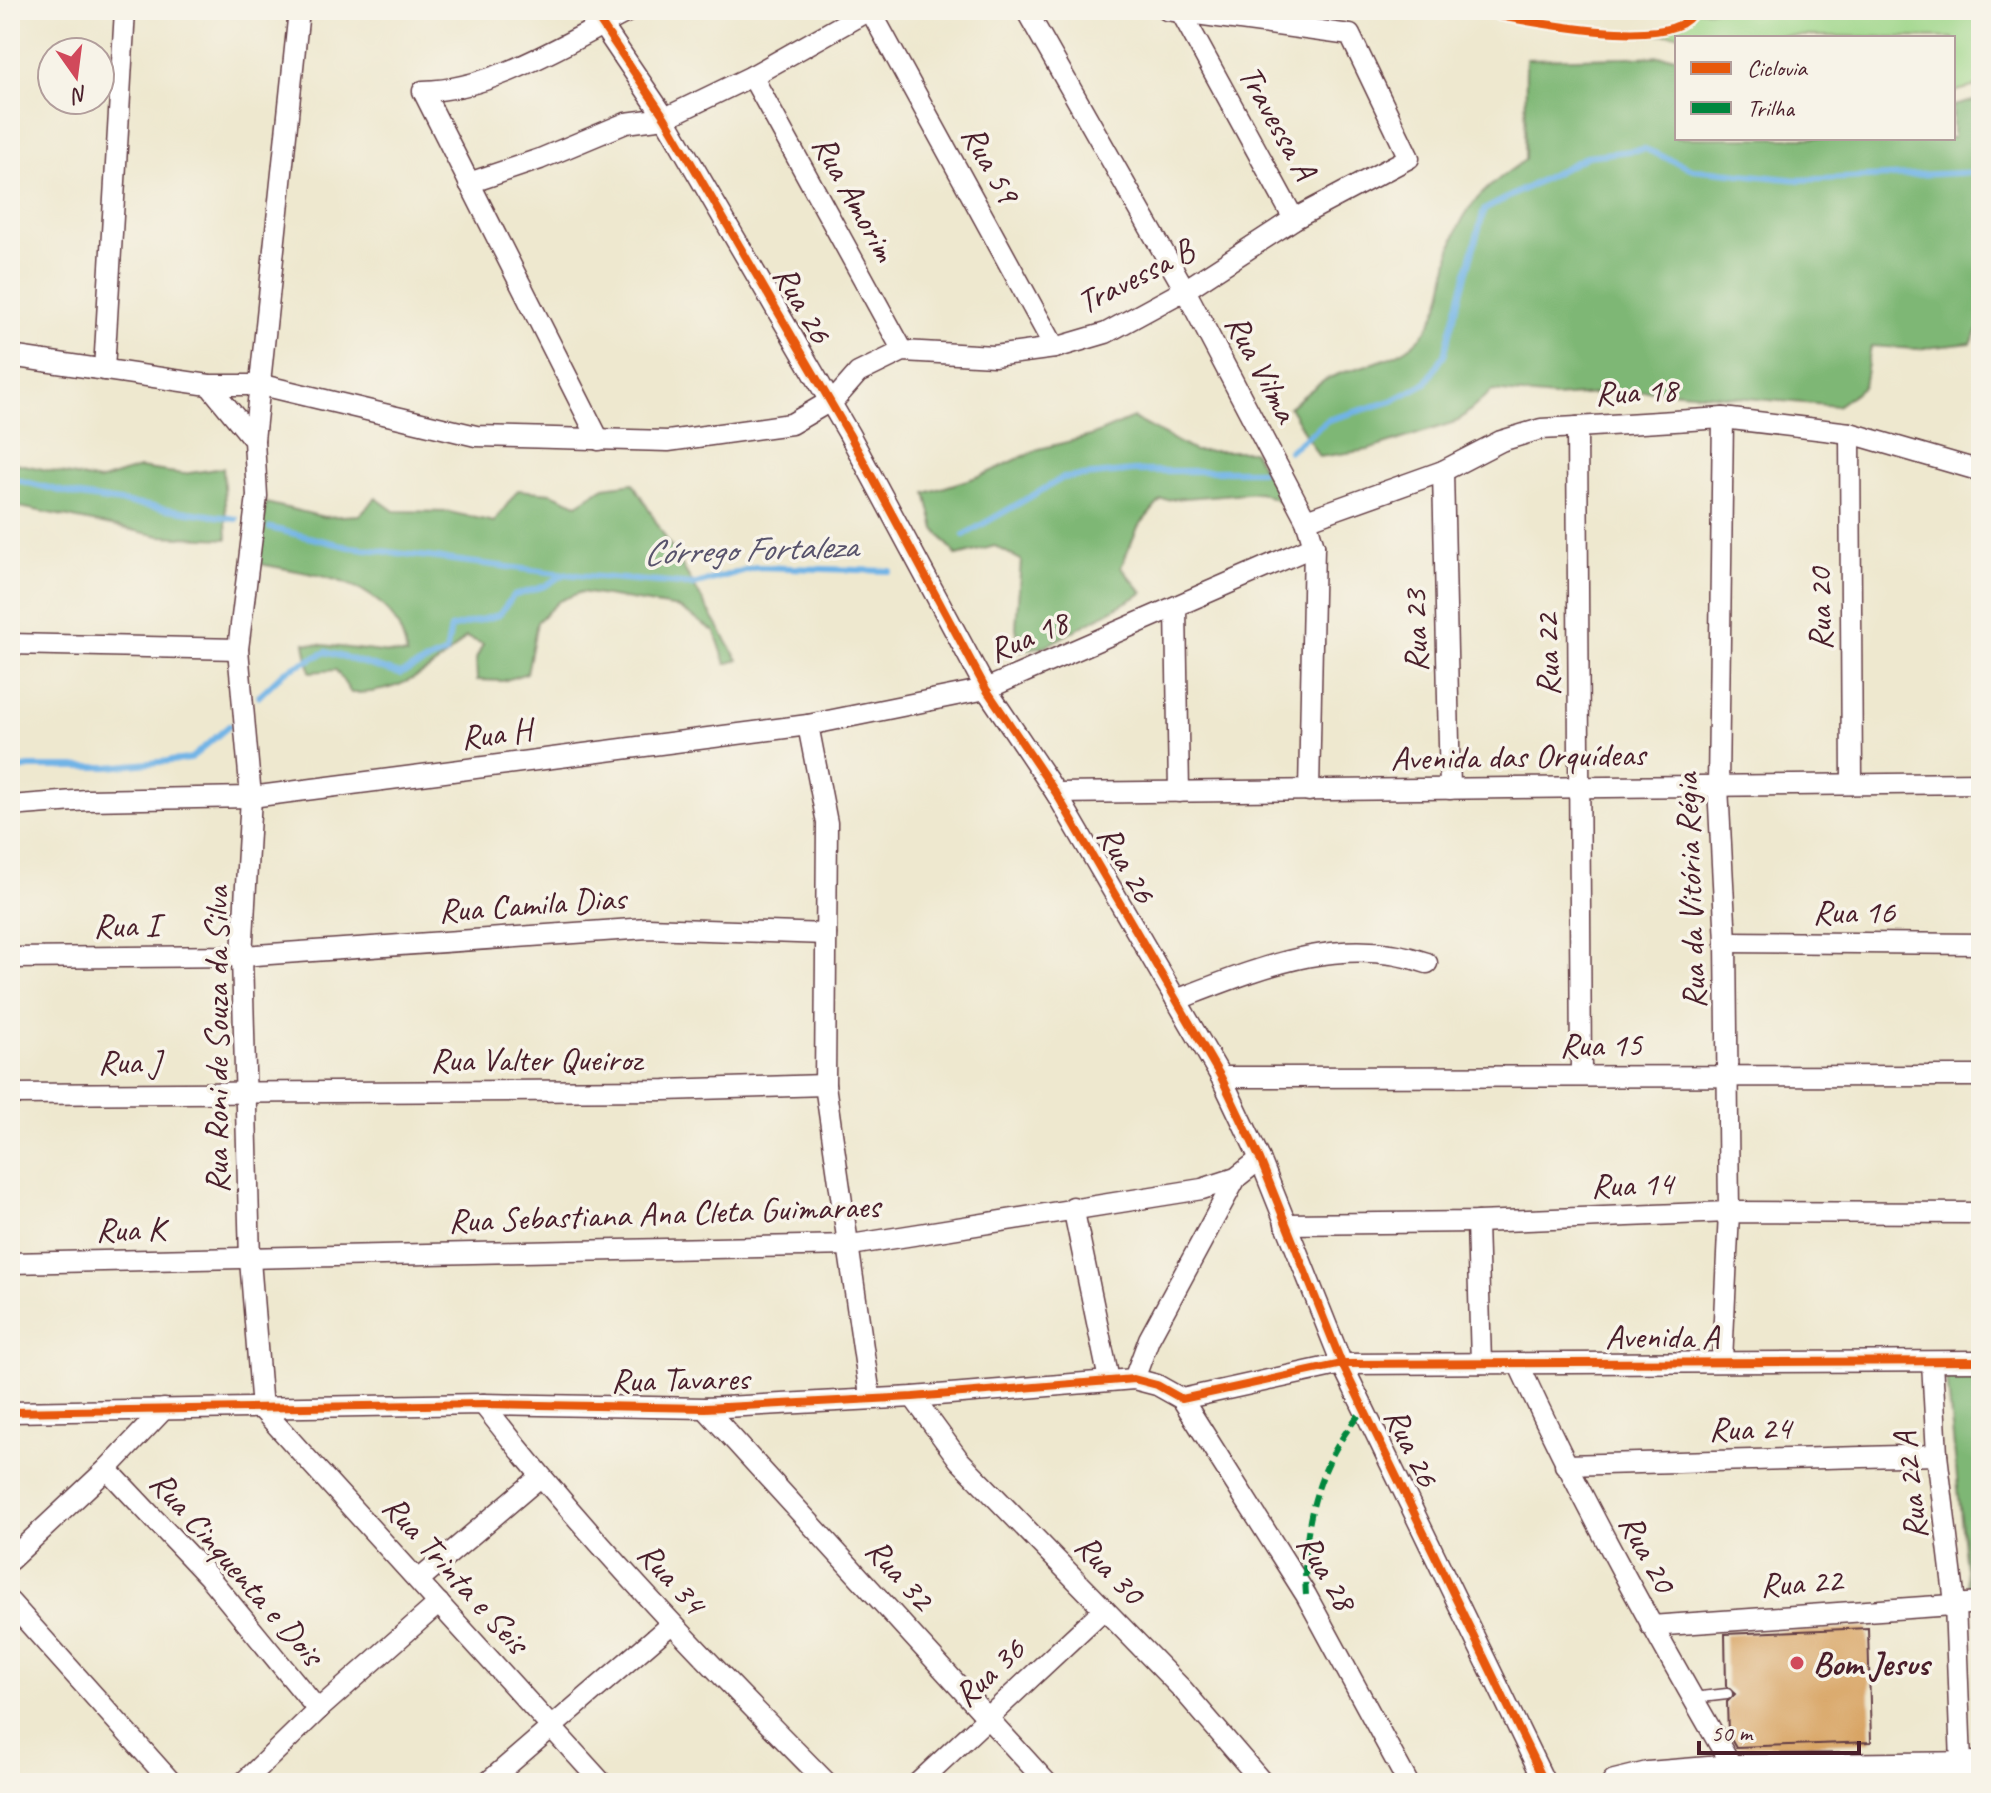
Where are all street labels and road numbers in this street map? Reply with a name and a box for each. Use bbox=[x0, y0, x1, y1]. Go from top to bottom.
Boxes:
street label: Travessa A bbox=[1229, 57, 1328, 189]
street label: Rua 59 bbox=[952, 118, 1031, 213]
street label: Rua Amorim bbox=[803, 127, 908, 269]
street label: Travessa B bbox=[1069, 227, 1203, 324]
street label: Rua 26 bbox=[764, 258, 843, 352]
street label: Rua Vilma bbox=[1216, 307, 1309, 431]
street label: Rua 18 bbox=[1594, 367, 1682, 415]
street label: Rua 20 bbox=[1798, 565, 1841, 650]
street label: Rua 23 bbox=[1393, 587, 1437, 673]
street label: Rua 18 bbox=[982, 599, 1078, 672]
street label: Rua 22 bbox=[1525, 611, 1569, 697]
street label: Rua H bbox=[458, 707, 539, 759]
street label: Avenida das Orquídeas bbox=[1390, 732, 1648, 780]
street label: Rua da Vitória Régia bbox=[1664, 770, 1716, 1010]
street label: Rua 26 bbox=[1088, 818, 1167, 912]
street label: Rua Camila Dias bbox=[437, 876, 630, 932]
street label: Rua Roni de Souza da Silva bbox=[195, 884, 238, 1193]
street label: Rua 16 bbox=[1813, 890, 1897, 933]
street label: Rua I bbox=[93, 903, 166, 947]
street label: Rua 15 bbox=[1560, 1023, 1644, 1066]
street label: Rua Valter Queiroz bbox=[430, 1038, 645, 1081]
street label: Rua J bbox=[98, 1040, 165, 1083]
street label: Rua 14 bbox=[1590, 1161, 1678, 1207]
street label: Rua Sebastiana Ana Cleta Guimaraes bbox=[448, 1184, 884, 1242]
street label: Rua K bbox=[95, 1207, 170, 1251]
street label: Avenida A bbox=[1605, 1315, 1721, 1358]
street label: Rua Tavares bbox=[610, 1356, 753, 1402]
street label: Rua 26 bbox=[1375, 1401, 1450, 1495]
street label: Rua 24 bbox=[1708, 1406, 1795, 1450]
street label: Rua 22 A bbox=[1883, 1428, 1937, 1542]
street label: Rua Cinquenta e Dois bbox=[141, 1462, 335, 1677]
street label: Rua Trinta e Seis bbox=[374, 1486, 541, 1665]
street label: Rua 20 bbox=[1610, 1507, 1688, 1602]
street label: Rua 30 bbox=[1066, 1524, 1156, 1615]
street label: Rua 28 bbox=[1287, 1526, 1369, 1622]
street label: Rua 32 bbox=[856, 1529, 945, 1621]
street label: Rua 34 bbox=[628, 1533, 718, 1626]
street label: Rua 22 bbox=[1758, 1557, 1846, 1606]
street label: Rua 36 bbox=[944, 1627, 1035, 1716]

